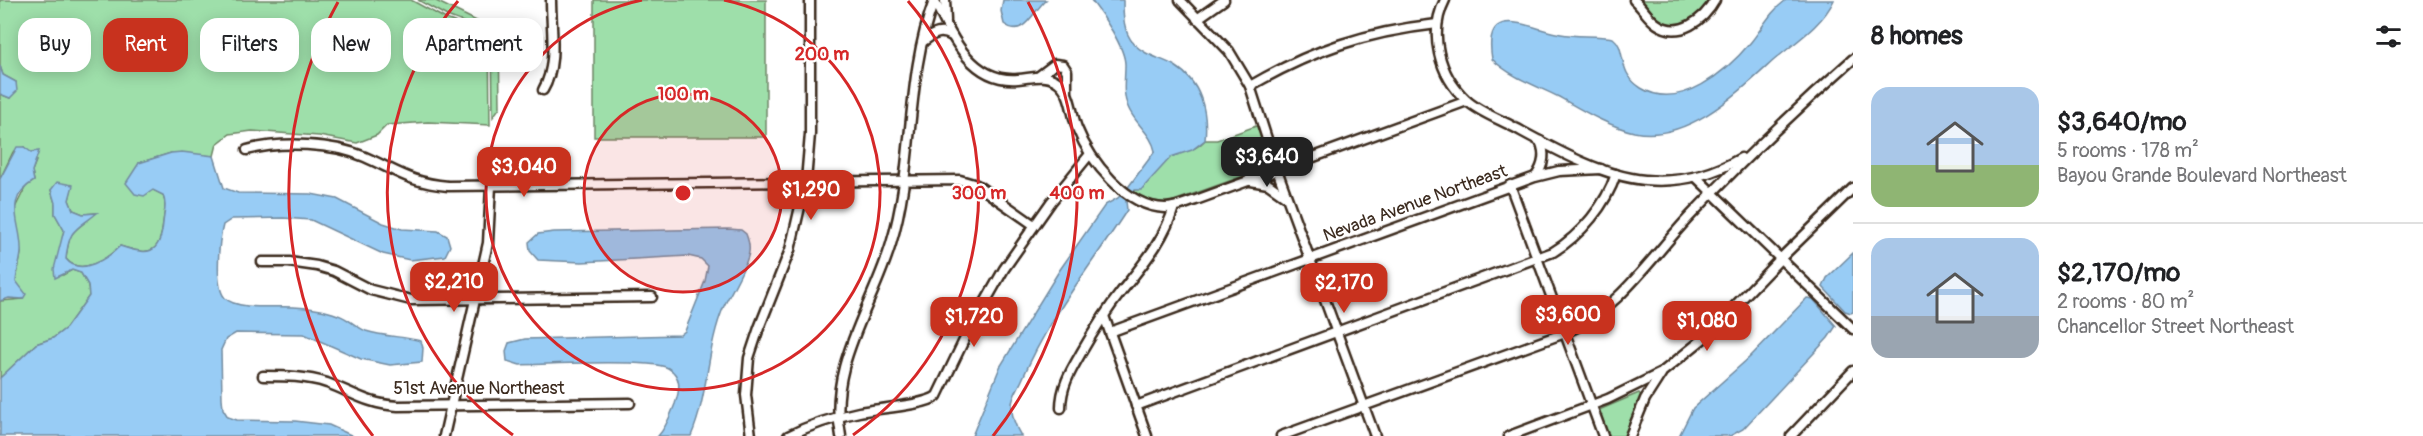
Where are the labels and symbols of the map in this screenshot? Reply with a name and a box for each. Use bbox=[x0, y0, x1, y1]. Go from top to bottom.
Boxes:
text: 200 m bbox=[795, 43, 849, 66]
text: 100 m bbox=[657, 83, 709, 106]
pin: $3,640 bbox=[1218, 137, 1316, 188]
pin: $3,040 bbox=[475, 147, 573, 198]
street label: Nevada Avenue Northeast bbox=[1320, 159, 1511, 248]
pin: $1,290 bbox=[762, 170, 860, 221]
text: 300 m bbox=[952, 182, 1006, 205]
text: 400 m bbox=[1050, 182, 1104, 205]
centre of rings bbox=[673, 183, 693, 203]
pin: $2,210 bbox=[405, 262, 503, 313]
pin: $2,170 bbox=[1295, 263, 1393, 314]
pin: $3,600 bbox=[1519, 295, 1617, 346]
pin: $1,720 bbox=[925, 297, 1023, 348]
pin: $1,080 bbox=[1658, 301, 1756, 352]
street label: 51st Avenue Northeast bbox=[393, 377, 566, 400]

